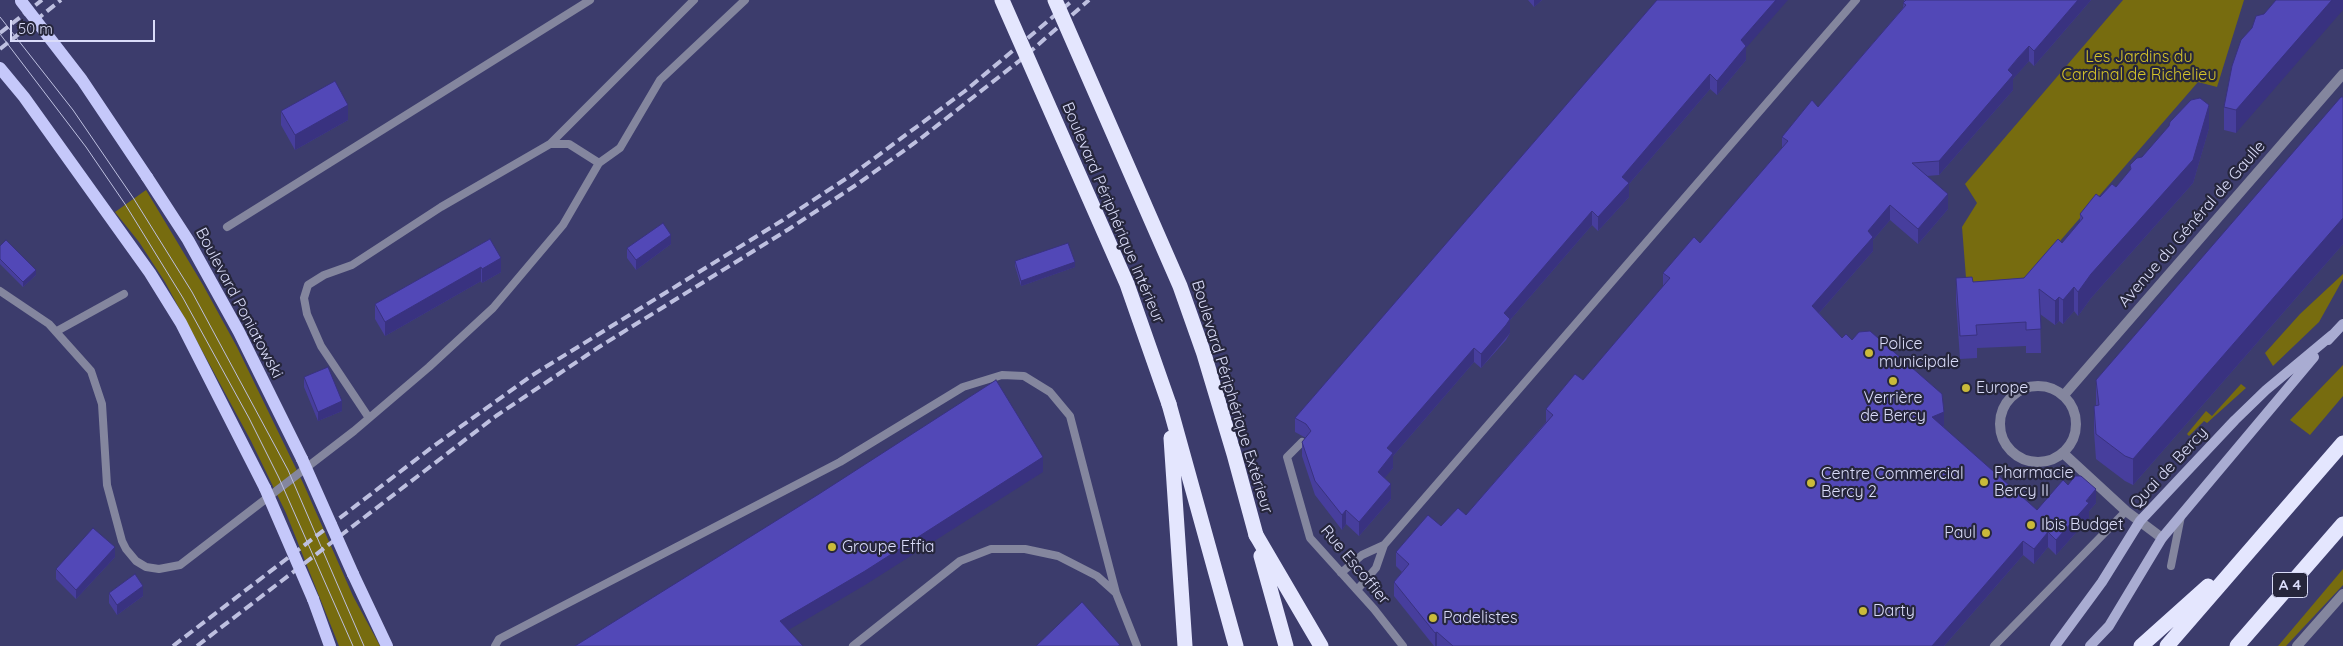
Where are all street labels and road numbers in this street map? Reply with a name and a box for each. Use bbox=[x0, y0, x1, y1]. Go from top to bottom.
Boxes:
street label: Boulevard Périphérique Intérieur bbox=[1058, 99, 1168, 327]
street label: Avenue du Général de Gaulle bbox=[2115, 137, 2269, 311]
street label: Boulevard Poniatowski bbox=[191, 225, 287, 381]
street label: Boulevard Périphérique Extérieur bbox=[1187, 278, 1277, 516]
street label: Quai de Bercy bbox=[2126, 423, 2212, 513]
street label: Rue Escoffier bbox=[1316, 521, 1394, 609]
road number: A 4 bbox=[2272, 572, 2308, 598]

